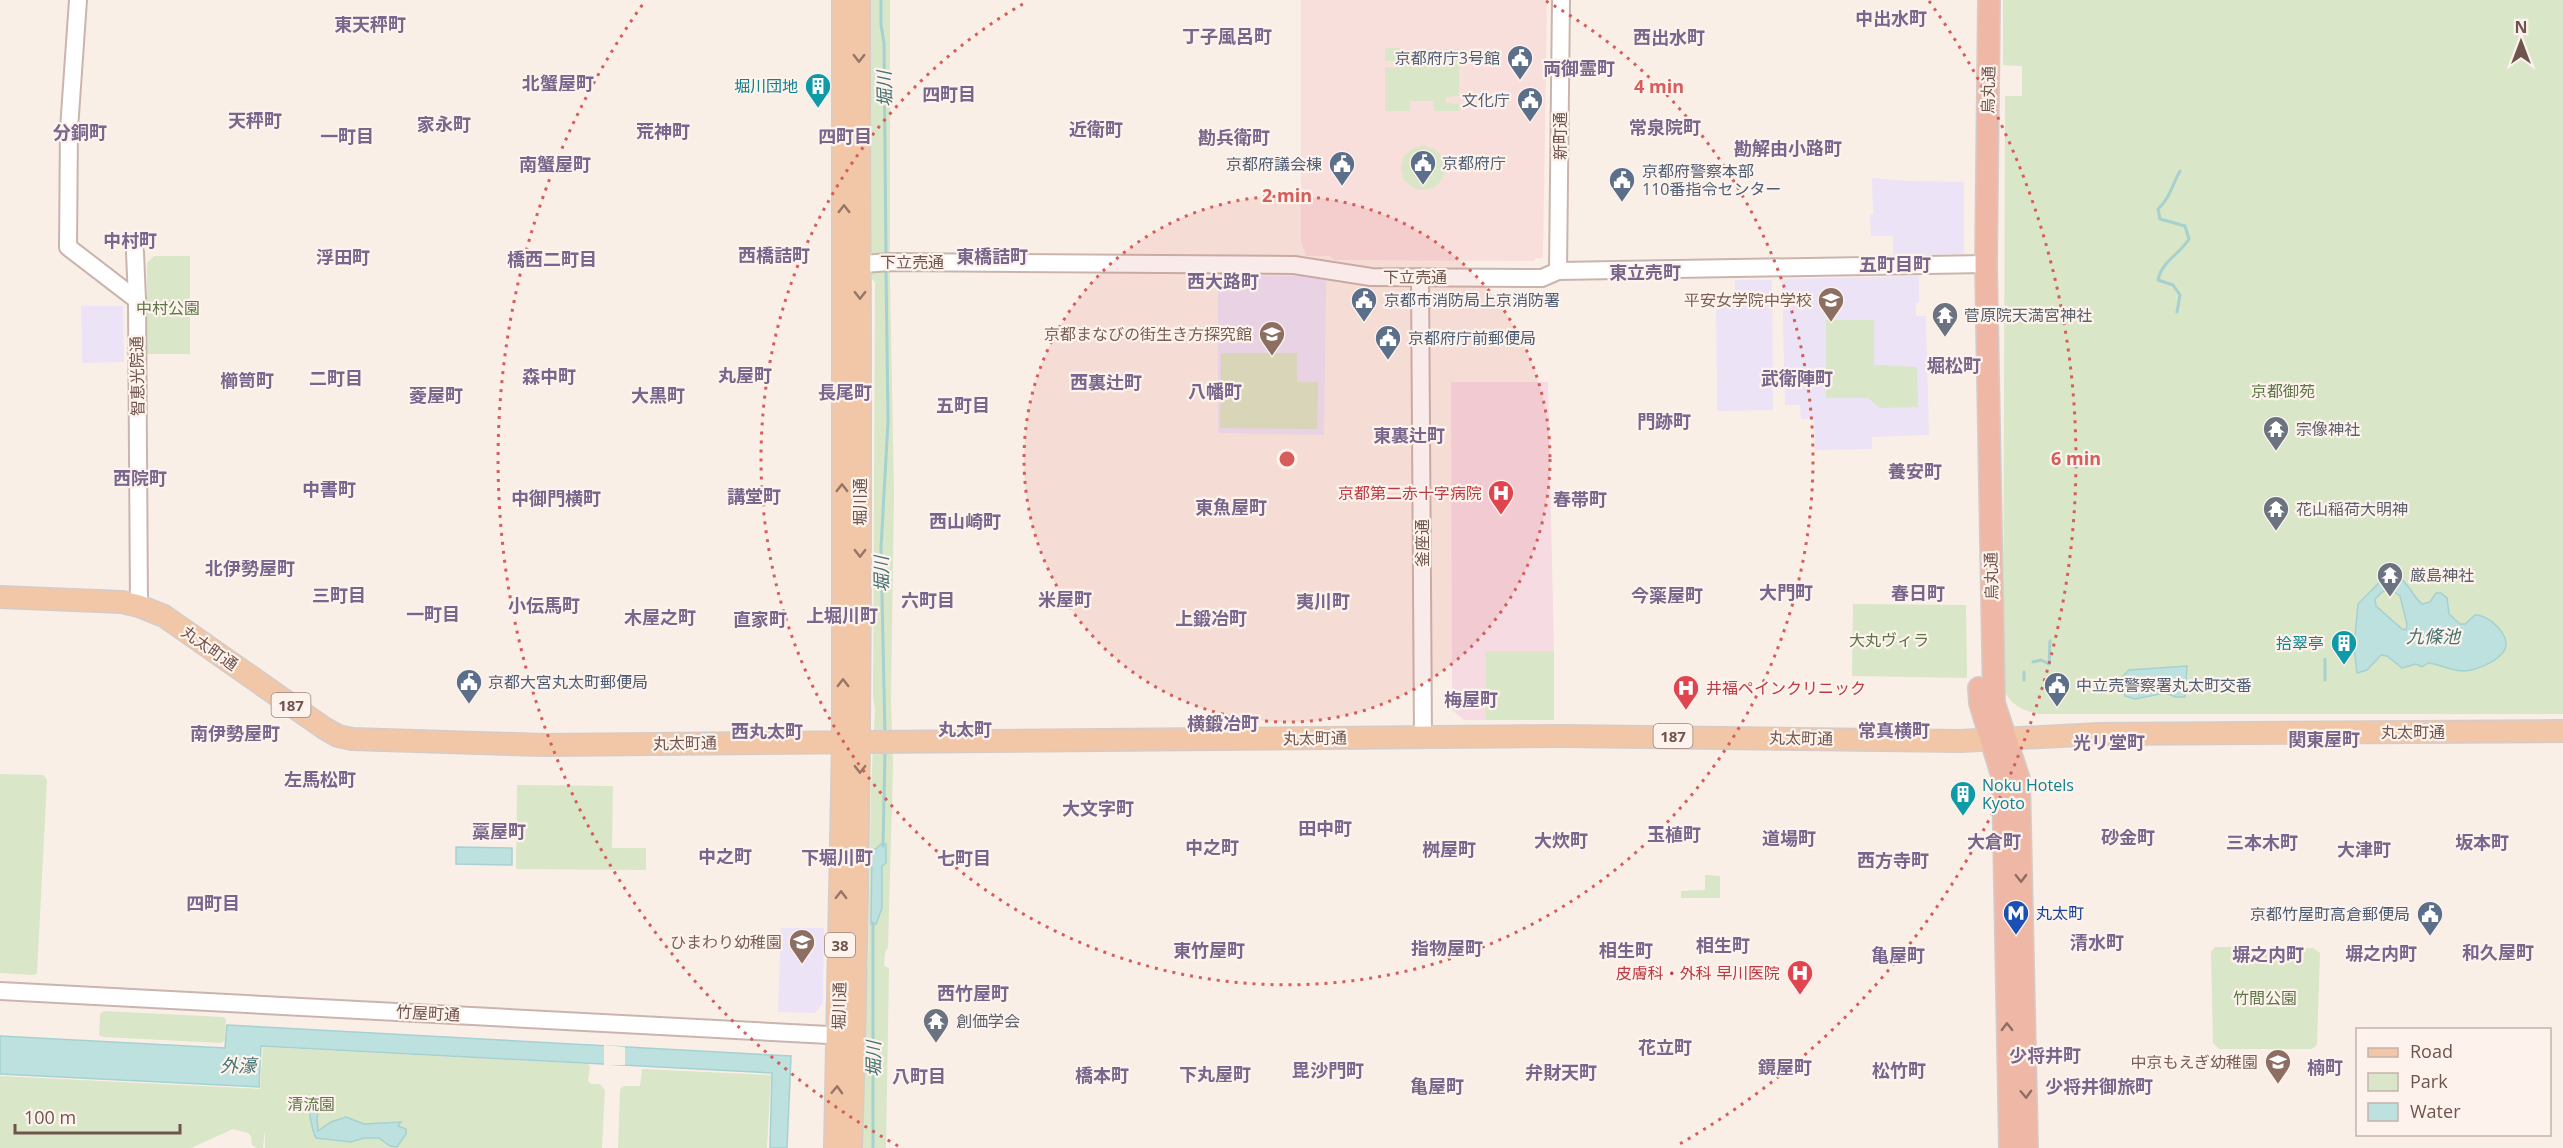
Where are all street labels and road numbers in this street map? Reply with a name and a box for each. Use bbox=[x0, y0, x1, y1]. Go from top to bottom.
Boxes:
street label: 烏丸通 bbox=[1977, 66, 1999, 114]
street label: 新町通 bbox=[1549, 112, 1571, 160]
street label: 下立売通 bbox=[880, 251, 944, 273]
street label: 下立売通 bbox=[1383, 266, 1447, 288]
street label: 智恵光院通 bbox=[125, 336, 149, 416]
street label: 堀川通 bbox=[849, 478, 871, 526]
street label: 釜座通 bbox=[1411, 519, 1433, 567]
street label: 烏丸通 bbox=[1980, 552, 2002, 600]
street label: 丸太町通 bbox=[177, 621, 243, 675]
road number: 187 bbox=[272, 693, 310, 717]
street label: 丸太町通 bbox=[2381, 721, 2445, 743]
road number: 187 bbox=[1654, 724, 1692, 748]
street label: 丸太町通 bbox=[1283, 726, 1347, 750]
street label: 丸太町通 bbox=[1769, 726, 1833, 750]
street label: 丸太町通 bbox=[653, 731, 717, 755]
road number: 38 bbox=[825, 933, 855, 957]
street label: 堀川通 bbox=[828, 982, 850, 1030]
street label: 竹屋町通 bbox=[395, 1000, 461, 1026]

